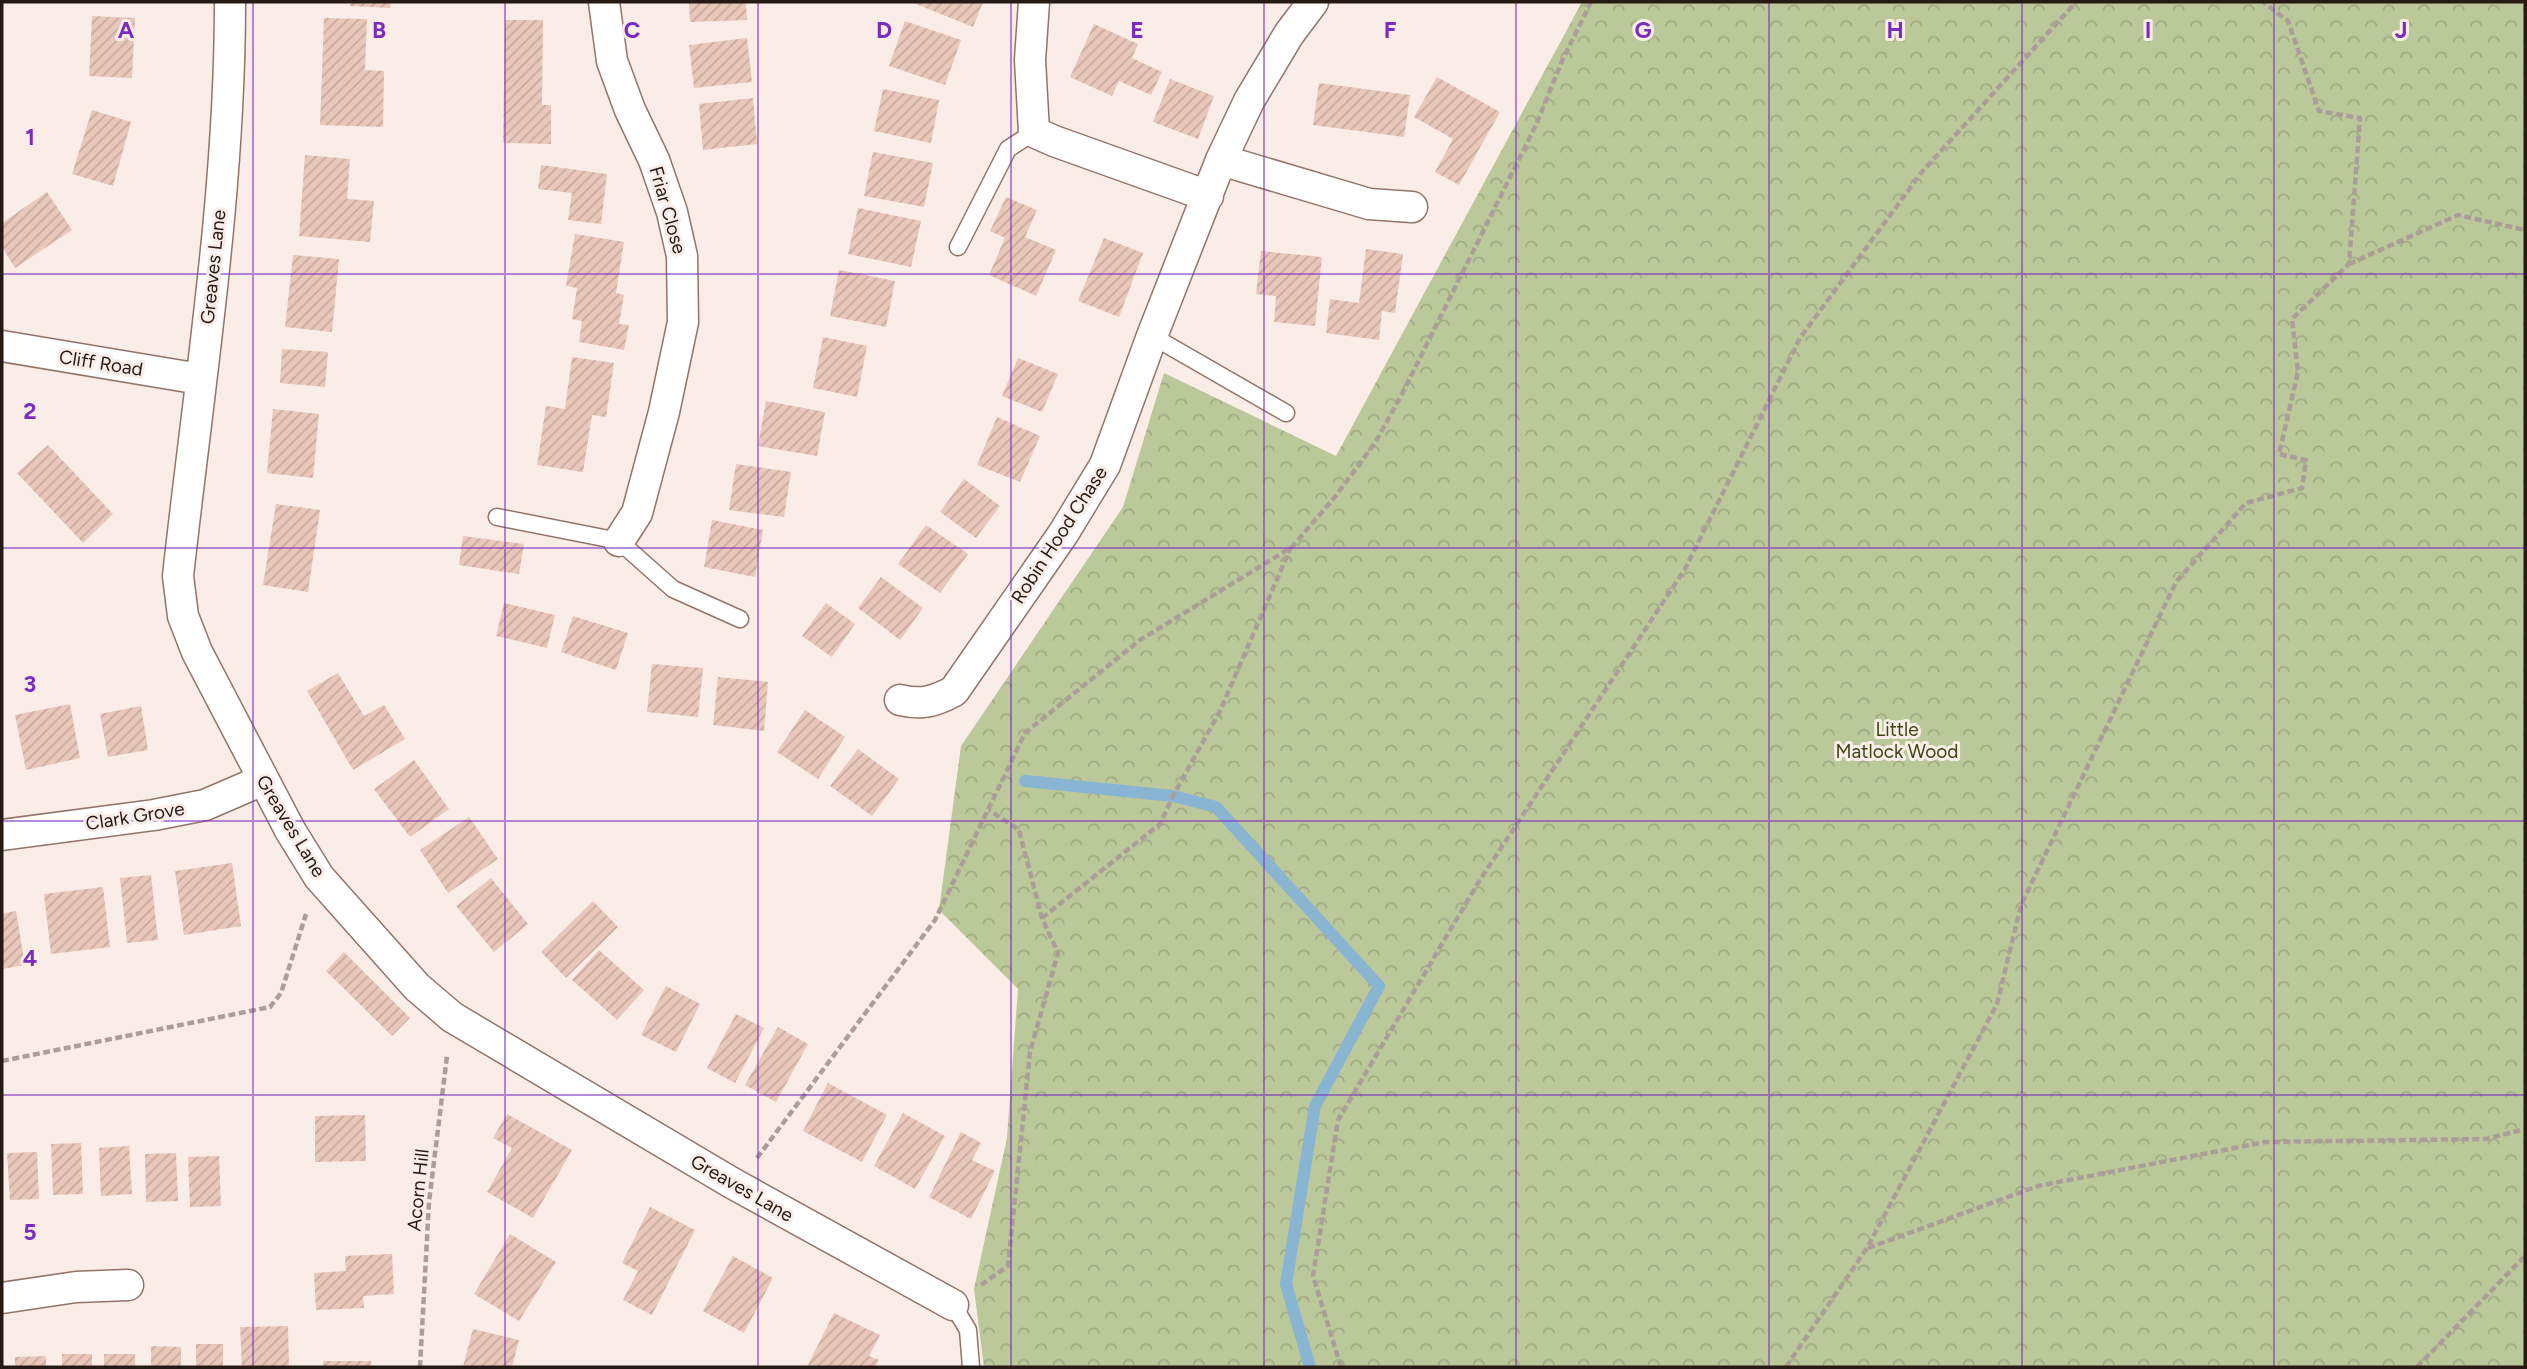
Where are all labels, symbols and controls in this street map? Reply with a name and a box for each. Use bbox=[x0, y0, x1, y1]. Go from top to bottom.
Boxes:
text: A bbox=[118, 16, 135, 44]
text: B bbox=[372, 16, 386, 44]
text: C bbox=[624, 16, 641, 44]
text: D bbox=[876, 16, 892, 44]
text: E bbox=[1130, 16, 1144, 44]
text: F bbox=[1384, 16, 1397, 44]
text: G bbox=[1634, 16, 1652, 44]
text: H bbox=[1886, 16, 1904, 44]
text: I bbox=[2145, 16, 2151, 44]
text: J bbox=[2395, 16, 2407, 44]
text: 1 bbox=[25, 123, 35, 151]
street label: Friar Close bbox=[645, 164, 691, 256]
street label: Greaves Lane bbox=[196, 209, 230, 325]
street label: Cliff Road bbox=[57, 345, 145, 381]
text: 2 bbox=[23, 397, 37, 425]
street label: Robin Hood Chase bbox=[1006, 462, 1112, 608]
text: 3 bbox=[24, 670, 36, 698]
park label: Little Matlock Wood bbox=[1836, 718, 1958, 763]
street label: Greaves Lane bbox=[252, 771, 330, 881]
street label: Clark Grove bbox=[84, 797, 186, 835]
text: 4 bbox=[23, 944, 37, 972]
street label: Acorn Hill bbox=[402, 1148, 434, 1232]
street label: Greaves Lane bbox=[686, 1149, 798, 1227]
text: 5 bbox=[23, 1218, 37, 1246]

